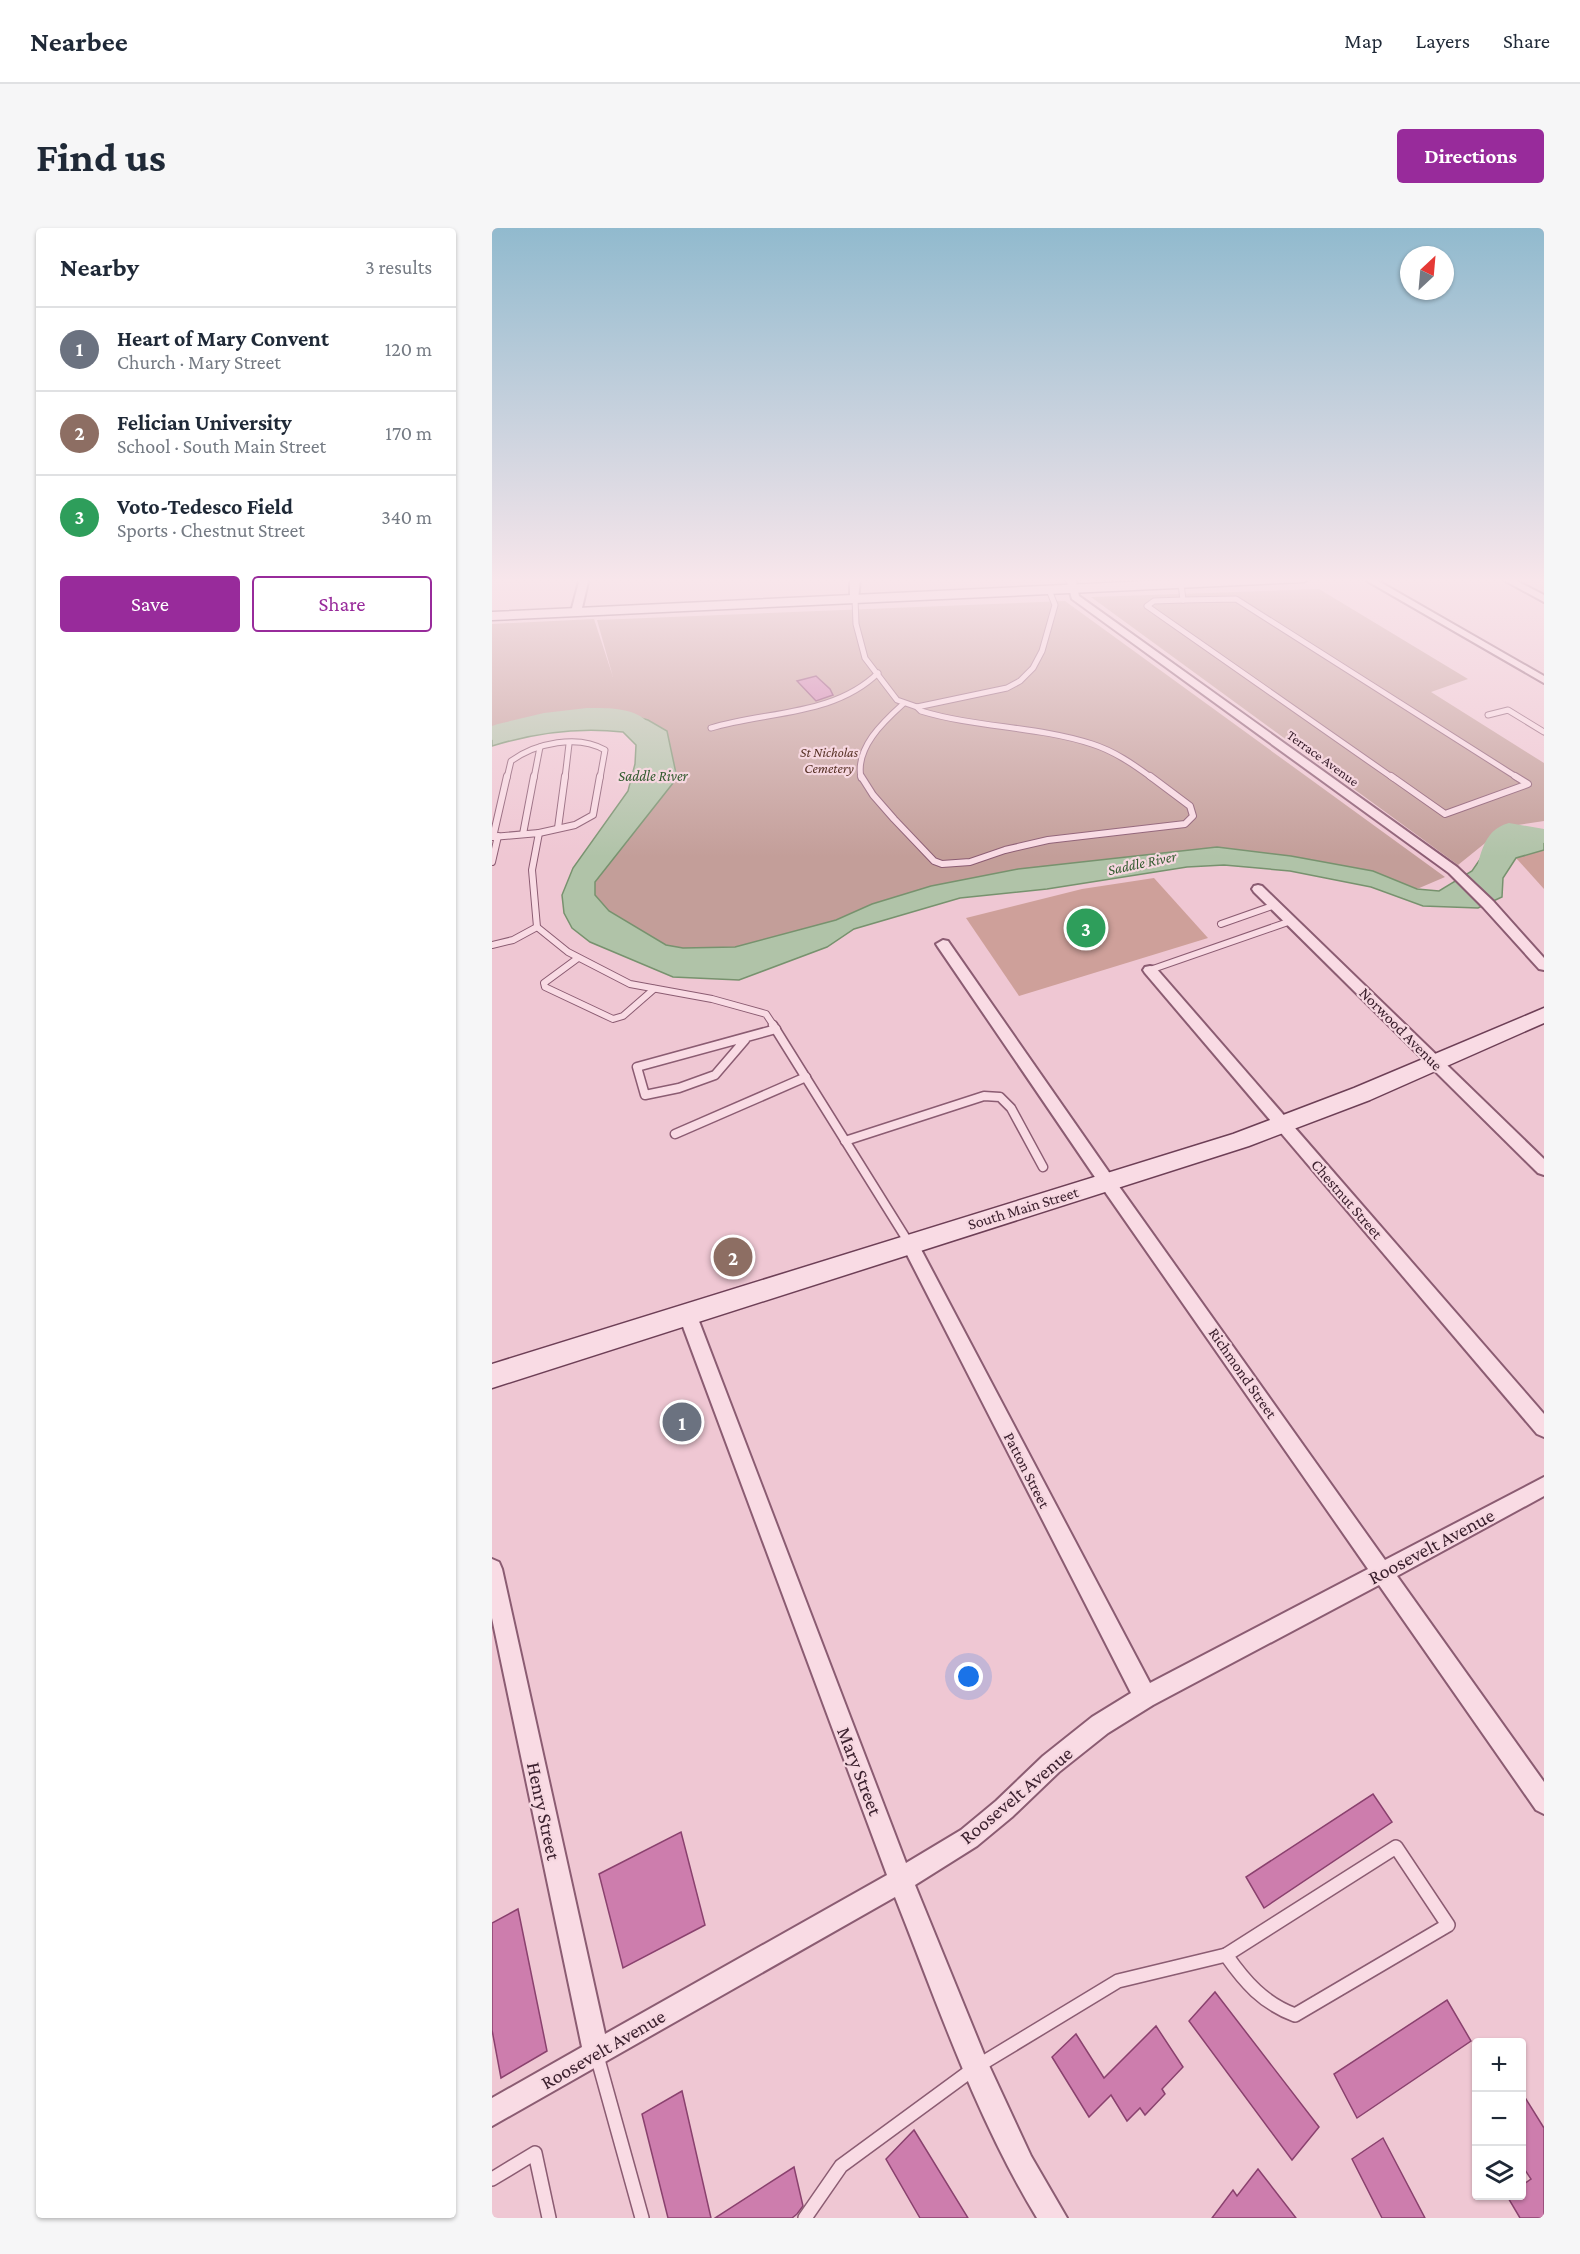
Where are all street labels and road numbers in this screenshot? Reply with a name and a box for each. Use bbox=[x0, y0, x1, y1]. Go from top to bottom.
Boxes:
street label: Terrace Avenue bbox=[1284, 727, 1362, 789]
street label: Norwood Avenue bbox=[1356, 984, 1446, 1074]
street label: Chestnut Street bbox=[1308, 1156, 1387, 1243]
street label: South Main Street bbox=[966, 1183, 1081, 1233]
street label: Richmond Street bbox=[1205, 1325, 1281, 1422]
street label: Patton Street bbox=[1001, 1429, 1054, 1511]
street label: Roosevelt Avenue bbox=[1364, 1503, 1498, 1588]
street label: Mary Street bbox=[832, 1724, 887, 1819]
street label: Roosevelt Avenue bbox=[955, 1742, 1077, 1848]
street label: Henry Street bbox=[522, 1760, 565, 1863]
street label: Roosevelt Avenue bbox=[537, 2004, 669, 2093]

